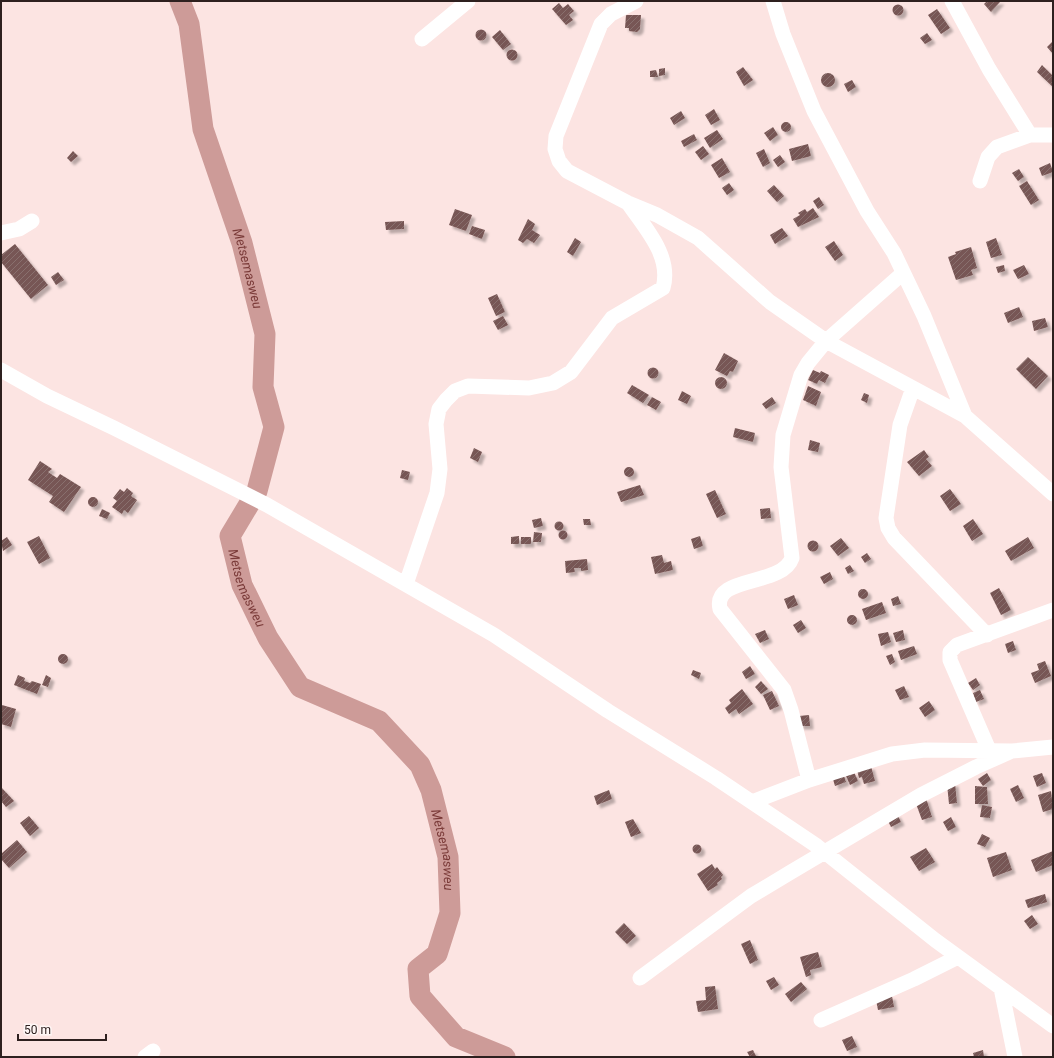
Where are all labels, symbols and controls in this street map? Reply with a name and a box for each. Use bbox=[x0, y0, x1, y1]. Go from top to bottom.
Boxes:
water label: Metsemasweu bbox=[230, 226, 266, 310]
water label: Metsemasweu bbox=[226, 547, 269, 629]
water label: Metsemasweu bbox=[429, 808, 457, 891]
scale bar bbox=[18, 1016, 106, 1042]
text: 50 m bbox=[24, 1023, 51, 1037]

